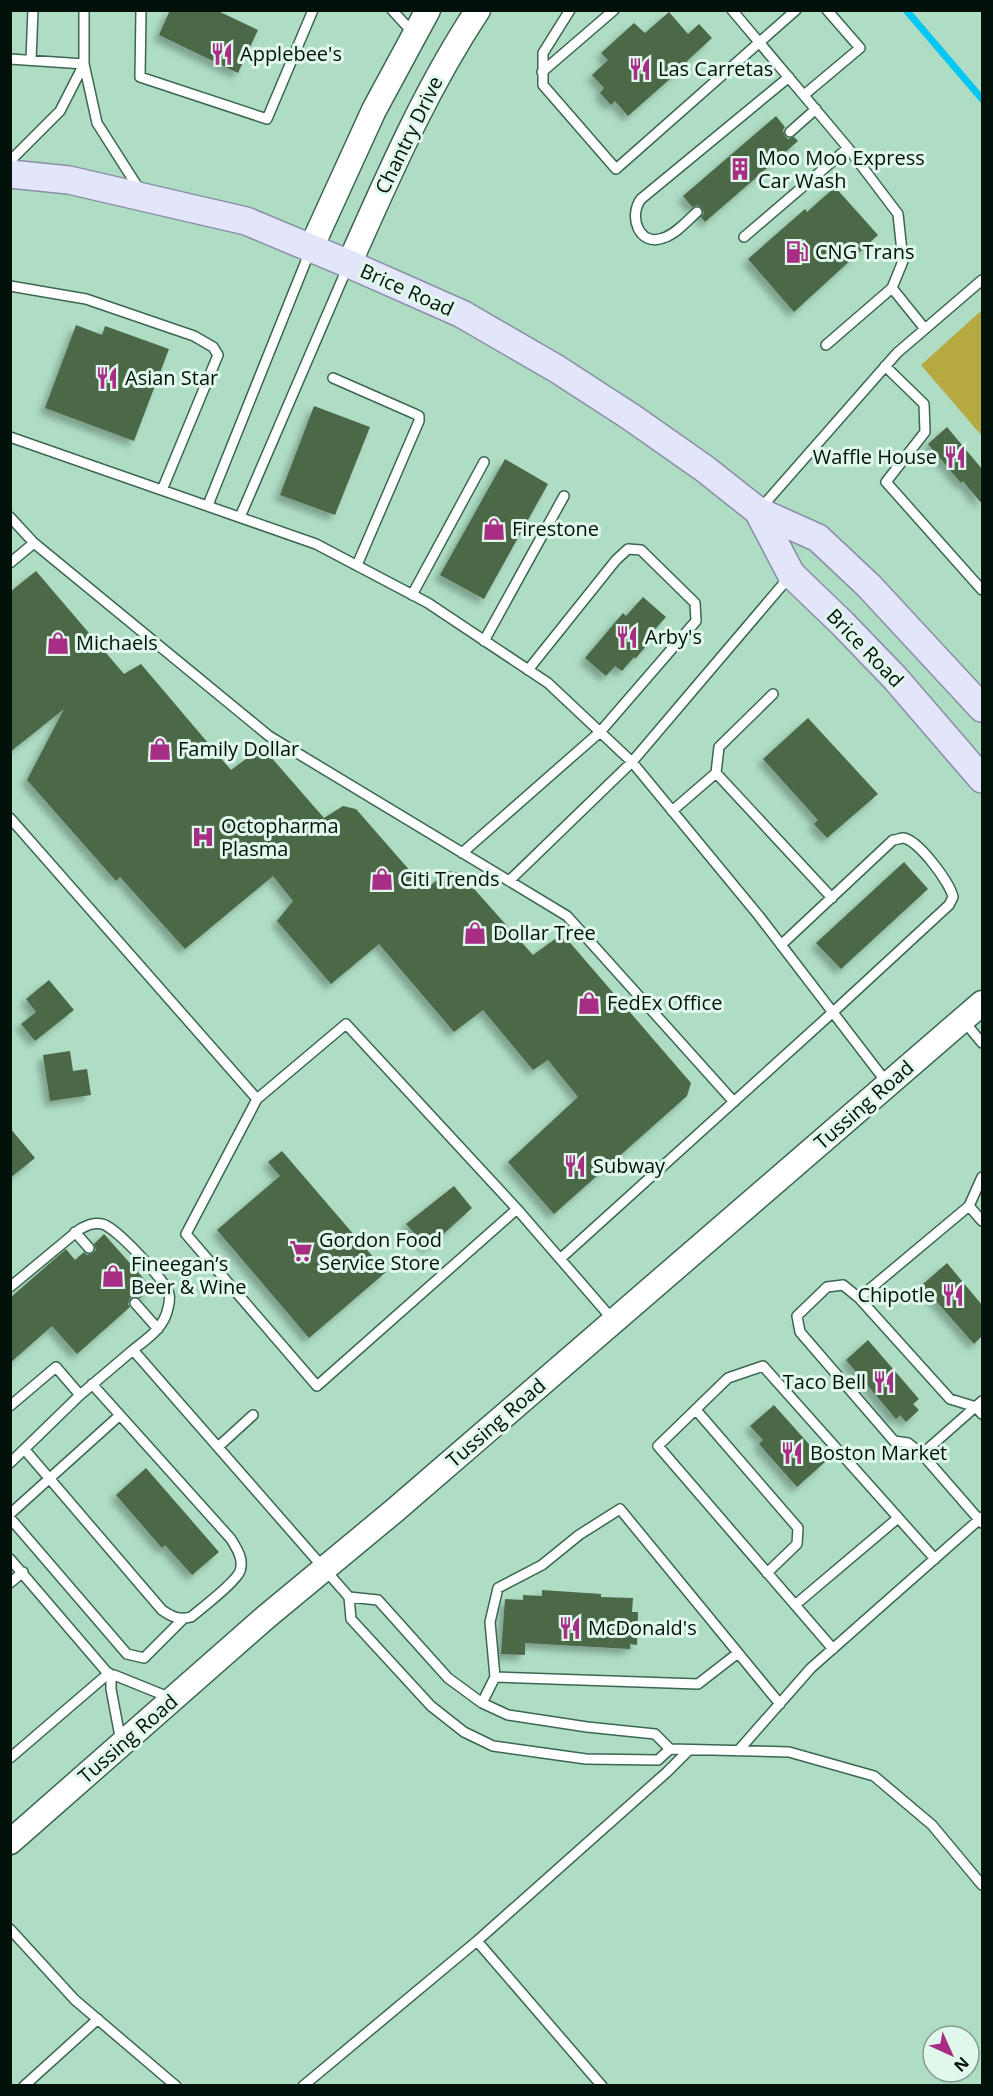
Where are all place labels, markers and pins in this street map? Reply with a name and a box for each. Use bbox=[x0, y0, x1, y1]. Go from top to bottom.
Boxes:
place label: Applebee's bbox=[240, 40, 342, 67]
restaurant icon: Applebee's bbox=[209, 41, 235, 67]
place label: Las Carretas bbox=[658, 55, 773, 82]
restaurant icon: Las Carretas bbox=[627, 56, 653, 82]
place label: Moo Moo Express Car Wash bbox=[758, 144, 925, 194]
building icon: Moo Moo Express Car Wash bbox=[727, 156, 753, 182]
place label: CNG Trans bbox=[815, 238, 915, 265]
fuel station icon: CNG Trans bbox=[784, 239, 810, 265]
place label: Asian Star bbox=[125, 364, 218, 391]
restaurant icon: Asian Star bbox=[94, 365, 120, 391]
place label: Waffle House bbox=[813, 443, 937, 470]
restaurant icon: Waffle House bbox=[942, 444, 968, 470]
place label: Firestone bbox=[512, 515, 599, 542]
shop icon: Firestone bbox=[481, 516, 507, 542]
place label: Arby's bbox=[645, 623, 702, 650]
restaurant icon: Arby's bbox=[614, 624, 640, 650]
place label: Michaels bbox=[76, 629, 158, 656]
shop icon: Michaels bbox=[45, 630, 71, 656]
place label: Family Dollar bbox=[178, 735, 299, 762]
shop icon: Family Dollar bbox=[147, 736, 173, 762]
place label: Octopharma Plasma bbox=[221, 812, 339, 862]
hospital icon: Octopharma Plasma bbox=[190, 824, 216, 850]
place label: Citi Trends bbox=[400, 865, 499, 892]
shop icon: Citi Trends bbox=[369, 866, 395, 892]
place label: Dollar Tree bbox=[493, 919, 596, 946]
shop icon: Dollar Tree bbox=[462, 920, 488, 946]
place label: FedEx Office bbox=[607, 989, 722, 1016]
shop icon: FedEx Office bbox=[576, 990, 602, 1016]
place label: Subway bbox=[593, 1152, 666, 1179]
restaurant icon: Subway bbox=[562, 1153, 588, 1179]
place label: Gordon Food Service Store bbox=[319, 1226, 442, 1276]
supermarket icon: Gordon Food Service Store bbox=[288, 1238, 314, 1264]
place label: Fineegan’s Beer & Wine bbox=[131, 1250, 247, 1300]
shop icon: Fineegan’s Beer & Wine bbox=[100, 1263, 126, 1289]
place label: Chipotle bbox=[857, 1281, 935, 1308]
restaurant icon: Chipotle bbox=[940, 1282, 966, 1308]
place label: Taco Bell bbox=[783, 1368, 866, 1395]
restaurant icon: Taco Bell bbox=[871, 1369, 897, 1395]
place label: Boston Market bbox=[810, 1439, 947, 1466]
restaurant icon: Boston Market bbox=[779, 1440, 805, 1466]
place label: McDonald's bbox=[588, 1614, 697, 1641]
restaurant icon: McDonald's bbox=[557, 1615, 583, 1641]

